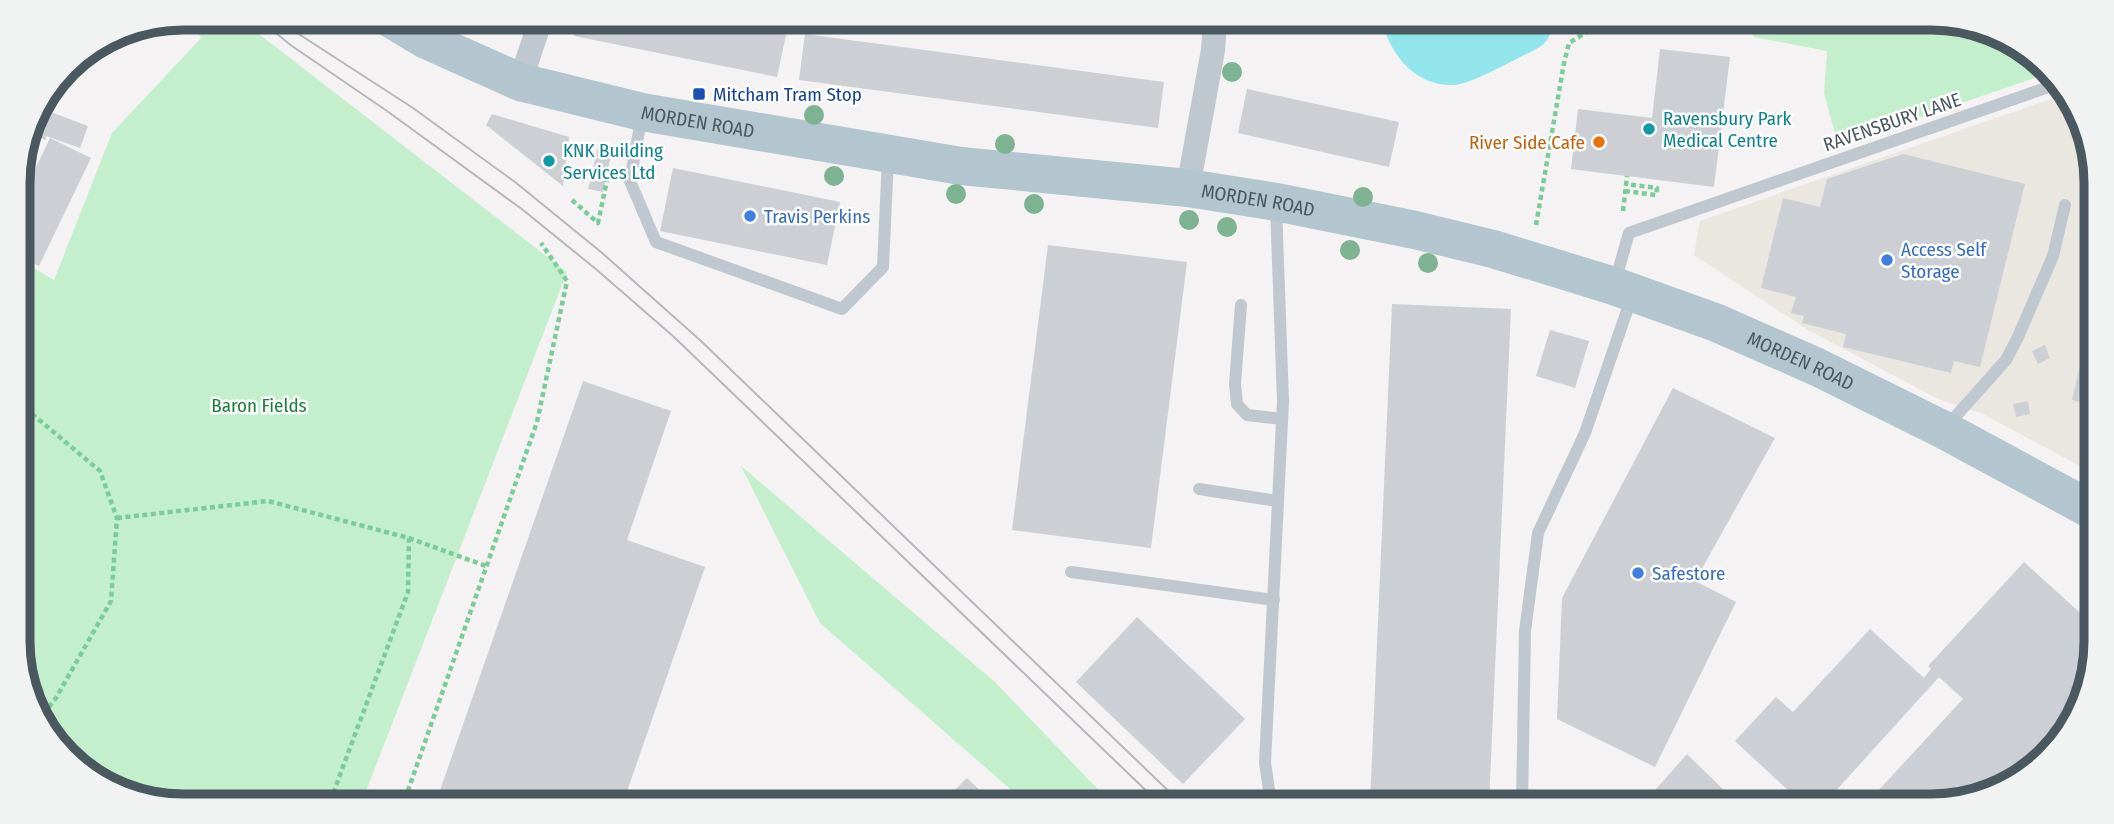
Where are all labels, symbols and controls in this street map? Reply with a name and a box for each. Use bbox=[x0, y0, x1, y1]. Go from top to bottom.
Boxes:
place label: Mitcham Tram Stop bbox=[713, 83, 862, 106]
marker: Mitcham Tram Stop bbox=[691, 86, 707, 102]
street label: RAVENSBURY LANE bbox=[1820, 88, 1964, 156]
street label: MORDEN ROAD bbox=[639, 101, 756, 142]
place label: Ravensbury Park Medical Centre bbox=[1663, 107, 1792, 152]
marker: Ravensbury Park Medical Centre bbox=[1641, 121, 1657, 137]
place label: River Side Cafe bbox=[1469, 131, 1585, 154]
marker: River Side Cafe bbox=[1591, 134, 1607, 150]
place label: KNK Building Services Ltd bbox=[563, 139, 663, 184]
marker: KNK Building Services Ltd bbox=[541, 153, 557, 169]
street label: MORDEN ROAD bbox=[1200, 179, 1317, 221]
place label: Travis Perkins bbox=[764, 205, 870, 228]
marker: Travis Perkins bbox=[742, 208, 758, 224]
place label: Access Self Storage bbox=[1901, 238, 1987, 283]
marker: Access Self Storage bbox=[1879, 252, 1895, 268]
street label: MORDEN ROAD bbox=[1744, 326, 1858, 395]
park label: Baron Fields bbox=[211, 394, 307, 417]
place label: Safestore bbox=[1652, 562, 1725, 585]
marker: Safestore bbox=[1630, 565, 1646, 581]

